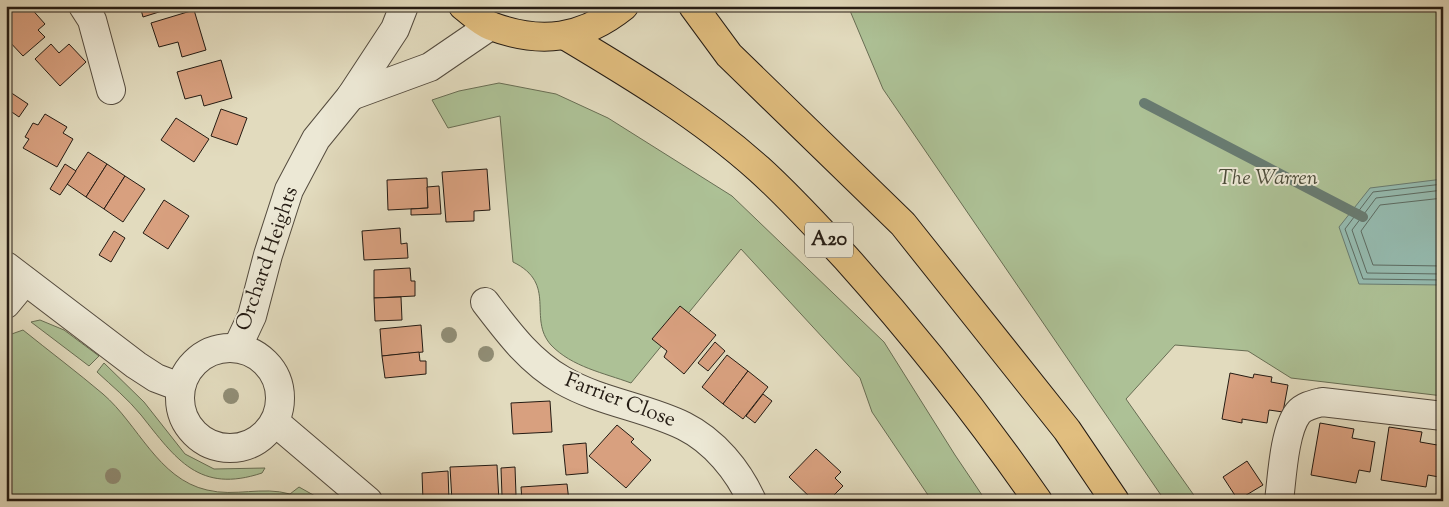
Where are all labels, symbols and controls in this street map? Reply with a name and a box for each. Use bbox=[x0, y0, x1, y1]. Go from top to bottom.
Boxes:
park label: The Warren bbox=[1218, 164, 1318, 194]
street label: Orchard Heights bbox=[229, 183, 307, 335]
road number: A20 bbox=[805, 222, 853, 258]
street label: Farrier Close bbox=[560, 366, 680, 436]

